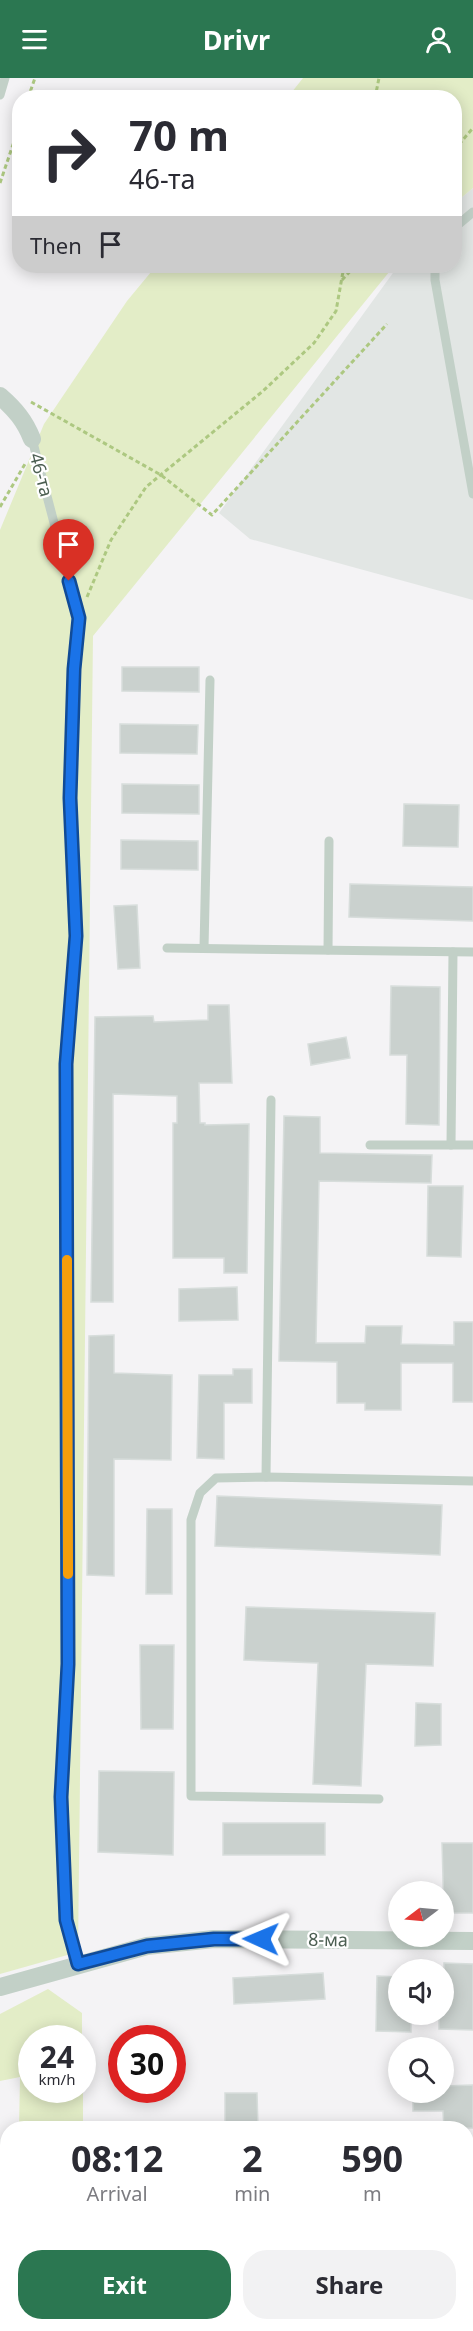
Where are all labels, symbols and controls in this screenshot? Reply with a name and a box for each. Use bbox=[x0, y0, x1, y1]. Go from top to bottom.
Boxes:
text: Drivr bbox=[203, 21, 270, 58]
icon: menu bbox=[18, 23, 51, 56]
icon: person bbox=[422, 23, 455, 56]
text: 70 m bbox=[129, 106, 229, 163]
icon: right bbox=[30, 114, 108, 192]
text: 46-та bbox=[129, 160, 196, 197]
icon: arrive bbox=[94, 228, 127, 261]
text: Then bbox=[30, 230, 82, 260]
street label: 46-та bbox=[25, 450, 59, 499]
pin bbox=[43, 519, 94, 581]
icon: arrive bbox=[52, 528, 85, 561]
north arrow bbox=[388, 1881, 454, 1947]
map controls bbox=[388, 1881, 454, 2103]
position arrow bbox=[229, 1907, 293, 1971]
street label: 8-ма bbox=[308, 1927, 348, 1951]
button: sound bbox=[388, 1959, 454, 2025]
speed limit sign: 30 bbox=[108, 2025, 186, 2103]
text: 24 bbox=[40, 2036, 74, 2077]
button: search bbox=[388, 2037, 454, 2103]
text: km/h bbox=[39, 2069, 75, 2089]
text: 08:12 bbox=[71, 2134, 163, 2183]
text: 2 bbox=[242, 2134, 263, 2183]
text: 590 bbox=[341, 2134, 403, 2183]
text: Arrival bbox=[87, 2180, 148, 2207]
text: min bbox=[234, 2180, 270, 2207]
text: m bbox=[363, 2180, 382, 2207]
button: Exit bbox=[18, 2250, 231, 2319]
button: Share bbox=[243, 2250, 456, 2319]

